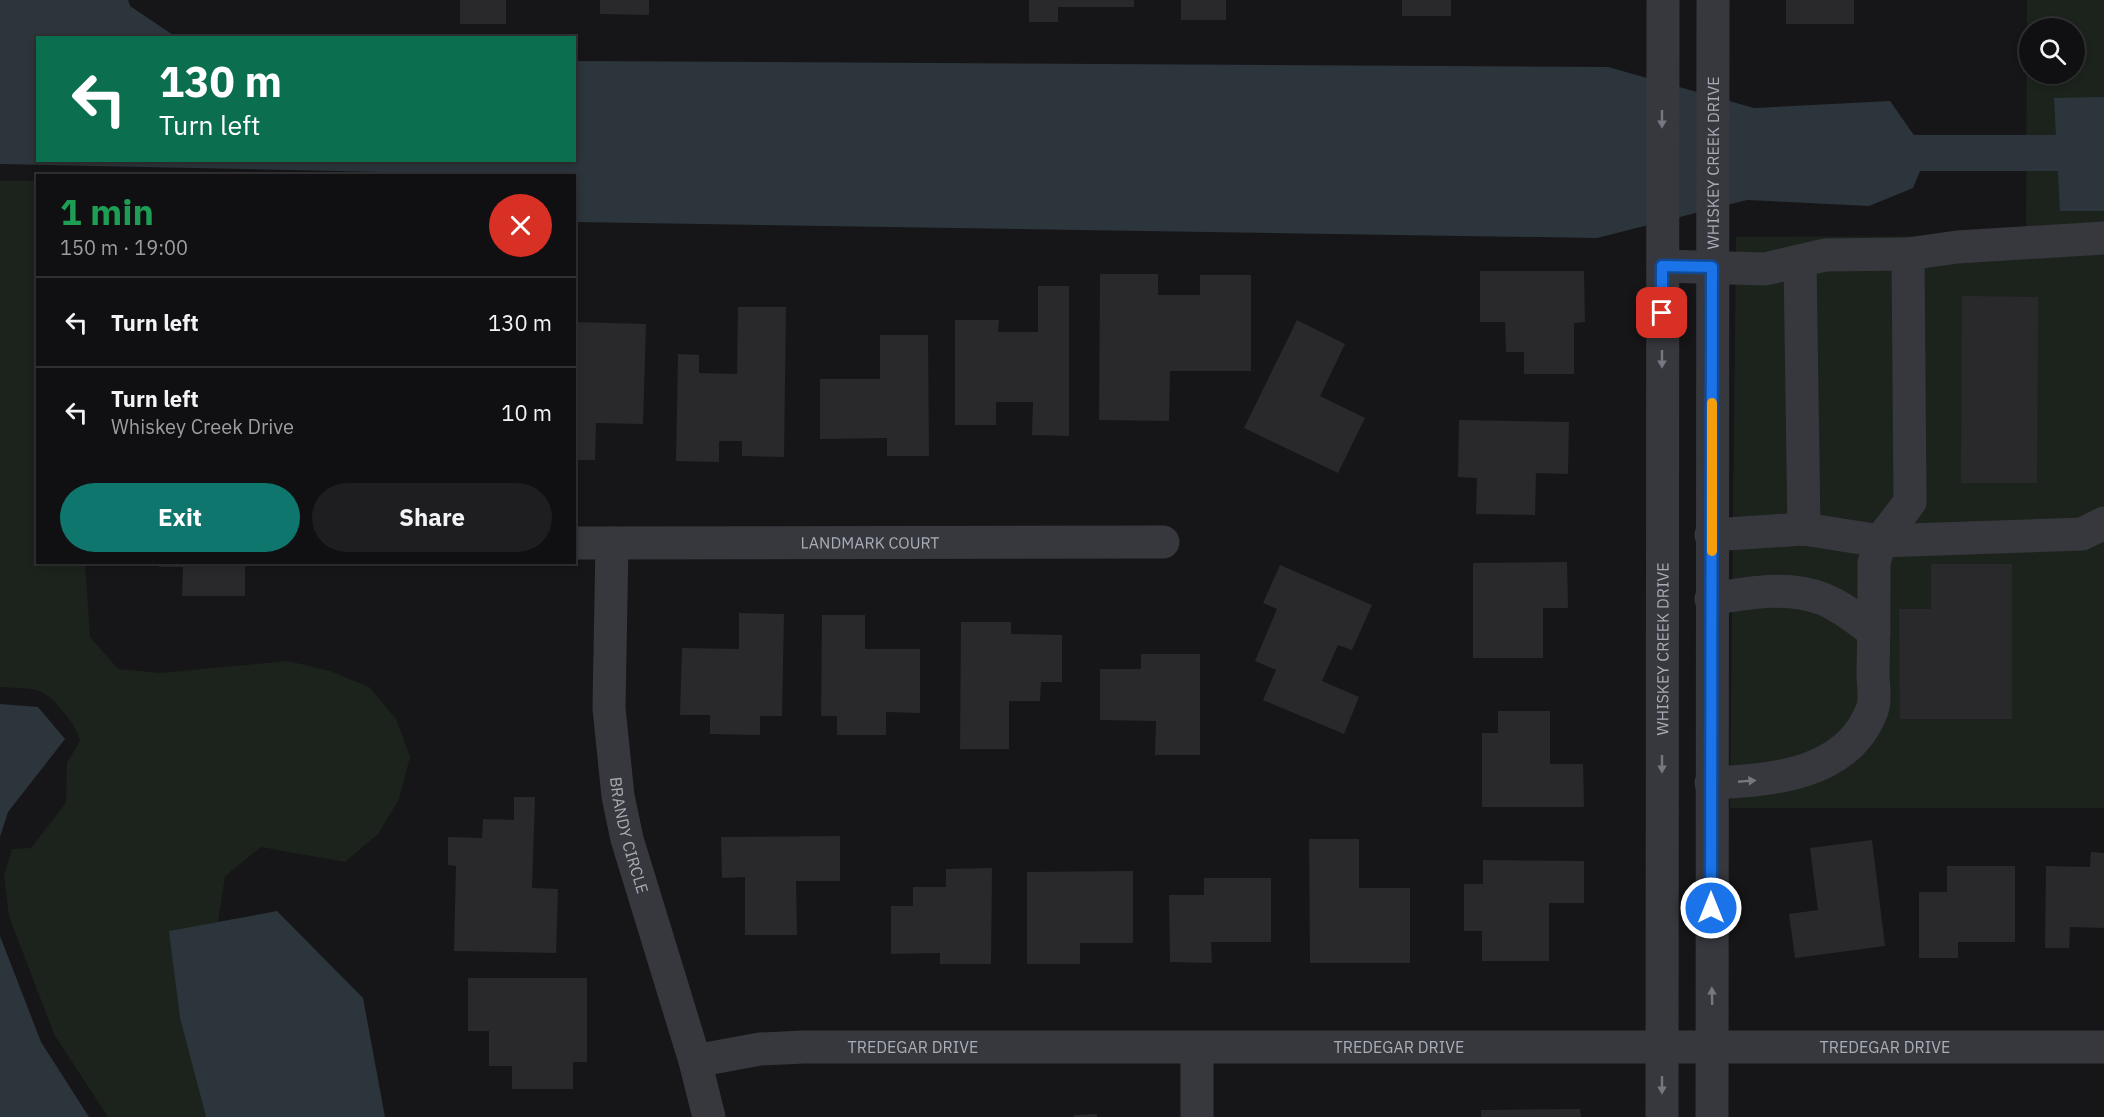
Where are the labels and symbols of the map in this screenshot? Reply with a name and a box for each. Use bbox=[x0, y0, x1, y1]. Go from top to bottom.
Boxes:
street label: WHISKEY CREEK DRIVE bbox=[1703, 76, 1723, 250]
one-way arrow bbox=[1658, 110, 1667, 129]
pin bbox=[1636, 287, 1687, 338]
one-way arrow bbox=[1657, 350, 1667, 369]
street label: LANDMARK COURT bbox=[800, 532, 940, 553]
street label: WHISKEY CREEK DRIVE bbox=[1652, 562, 1672, 736]
one-way arrow bbox=[1657, 755, 1667, 774]
street label: BRANDY CIRCLE bbox=[606, 776, 653, 896]
one-way arrow bbox=[1738, 776, 1757, 786]
position arrow bbox=[1679, 876, 1743, 940]
one-way arrow bbox=[1707, 986, 1717, 1005]
street label: TREDEGAR DRIVE bbox=[847, 1037, 978, 1057]
street label: TREDEGAR DRIVE bbox=[1333, 1037, 1464, 1057]
street label: TREDEGAR DRIVE bbox=[1819, 1037, 1950, 1057]
one-way arrow bbox=[1657, 1076, 1667, 1095]

